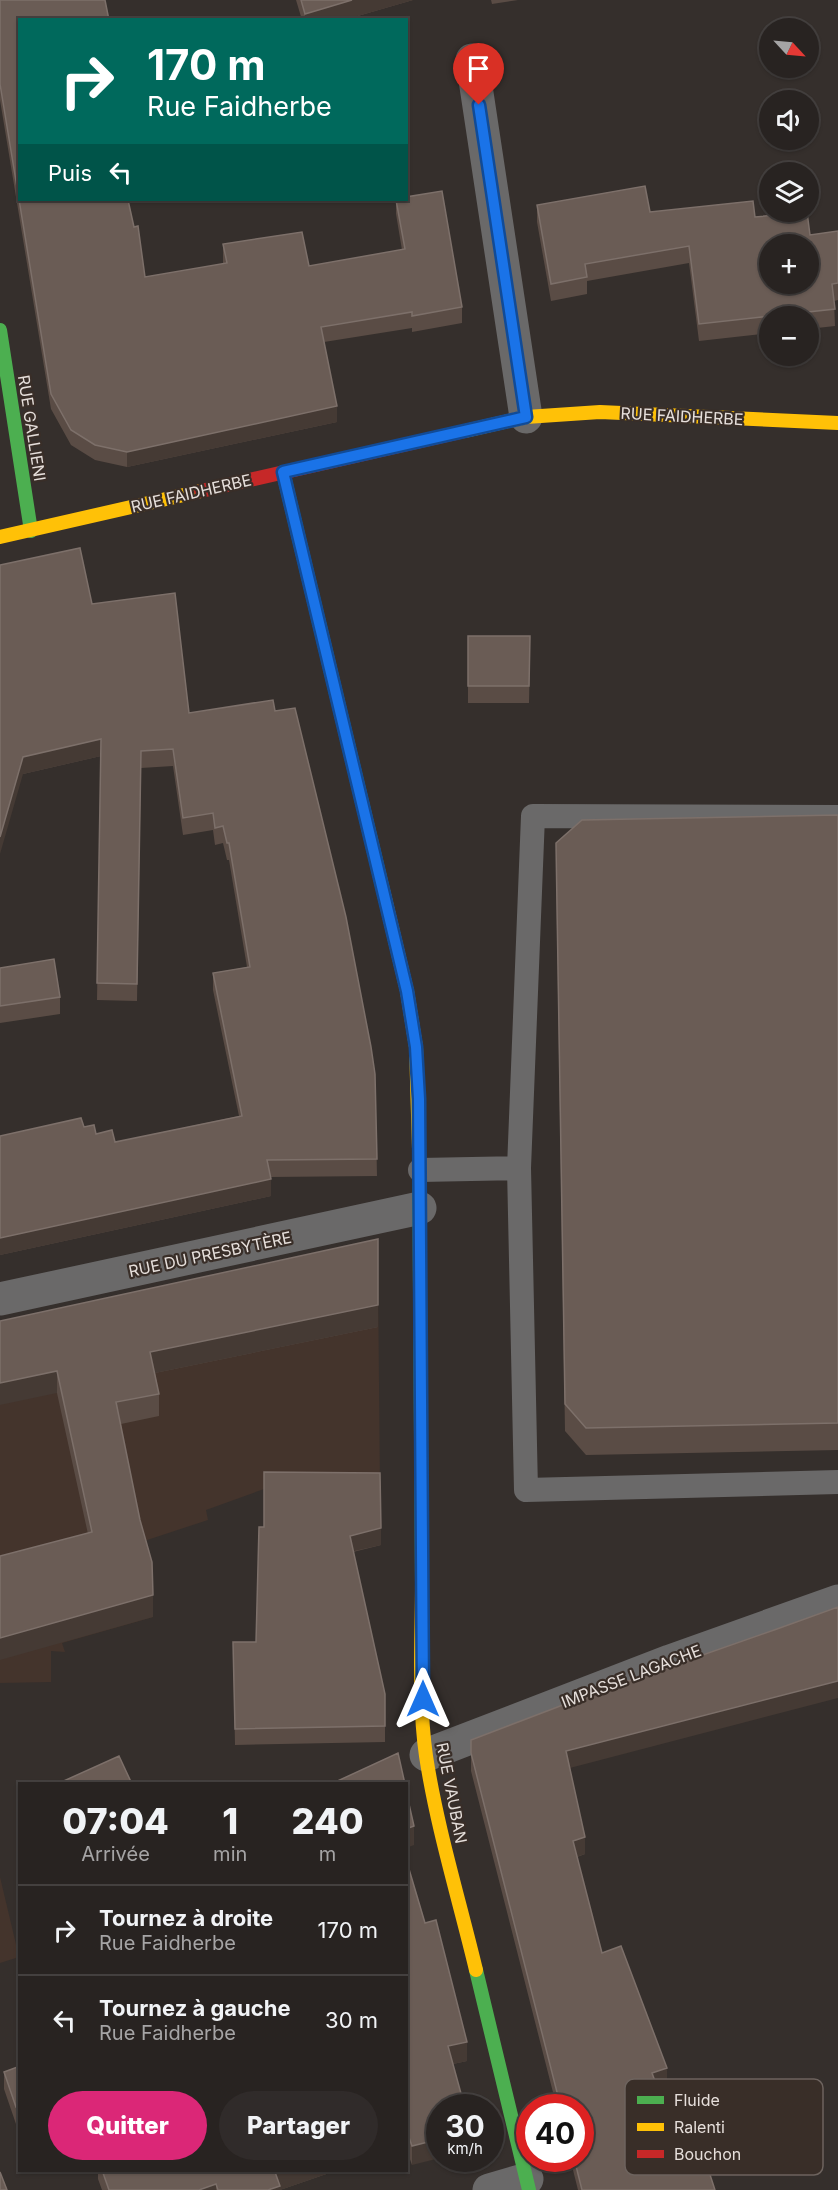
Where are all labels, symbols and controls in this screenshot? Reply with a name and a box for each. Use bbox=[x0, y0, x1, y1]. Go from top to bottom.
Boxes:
north arrow bbox=[759, 18, 819, 78]
map controls bbox=[759, 18, 819, 366]
text: 170 m bbox=[147, 39, 265, 90]
icon: right bbox=[48, 42, 126, 120]
pin bbox=[453, 43, 504, 105]
icon: arrive bbox=[462, 52, 495, 85]
text: Rue Faidherbe bbox=[147, 90, 332, 123]
button: sound bbox=[759, 90, 819, 150]
icon: left bbox=[104, 156, 137, 189]
text: Puis bbox=[48, 160, 92, 186]
button: layers bbox=[759, 162, 819, 222]
button: + bbox=[759, 234, 819, 294]
button: − bbox=[759, 306, 819, 366]
street label: RUE GALLIENI bbox=[14, 373, 50, 483]
street label: RUE FAIDHERBE bbox=[620, 403, 744, 429]
street label: RUE FAIDHERBE bbox=[129, 469, 253, 517]
street label: RUE DU PRESBYTÈRE bbox=[127, 1227, 293, 1281]
street label: IMPASSE LAGACHE bbox=[558, 1640, 704, 1712]
position arrow bbox=[391, 1667, 455, 1731]
street label: RUE VAUBAN bbox=[432, 1741, 472, 1845]
text: 07:04 bbox=[62, 1799, 169, 1843]
text: 1 bbox=[222, 1799, 238, 1843]
text: 240 bbox=[292, 1799, 364, 1843]
text: Arrivée bbox=[81, 1842, 150, 1866]
text: min bbox=[213, 1842, 247, 1866]
text: m bbox=[319, 1842, 336, 1866]
text: Tournez à droite bbox=[99, 1905, 273, 1931]
icon: right bbox=[48, 1914, 81, 1947]
text: 170 m bbox=[318, 1917, 378, 1943]
text: Rue Faidherbe bbox=[99, 1931, 236, 1955]
text: Tournez à gauche bbox=[99, 1995, 291, 2021]
icon: left bbox=[48, 2004, 81, 2037]
text: 30 m bbox=[325, 2007, 378, 2033]
text: Rue Faidherbe bbox=[99, 2021, 236, 2045]
legend bbox=[625, 2079, 823, 2175]
text: Fluide bbox=[674, 2090, 720, 2110]
button: Quitter bbox=[48, 2091, 207, 2160]
button: Partager bbox=[219, 2091, 378, 2160]
speed limit sign: 40 bbox=[516, 2094, 594, 2172]
text: 30 bbox=[445, 2108, 485, 2144]
text: Ralenti bbox=[674, 2117, 725, 2137]
text: km/h bbox=[447, 2139, 483, 2158]
text: Bouchon bbox=[674, 2144, 741, 2164]

